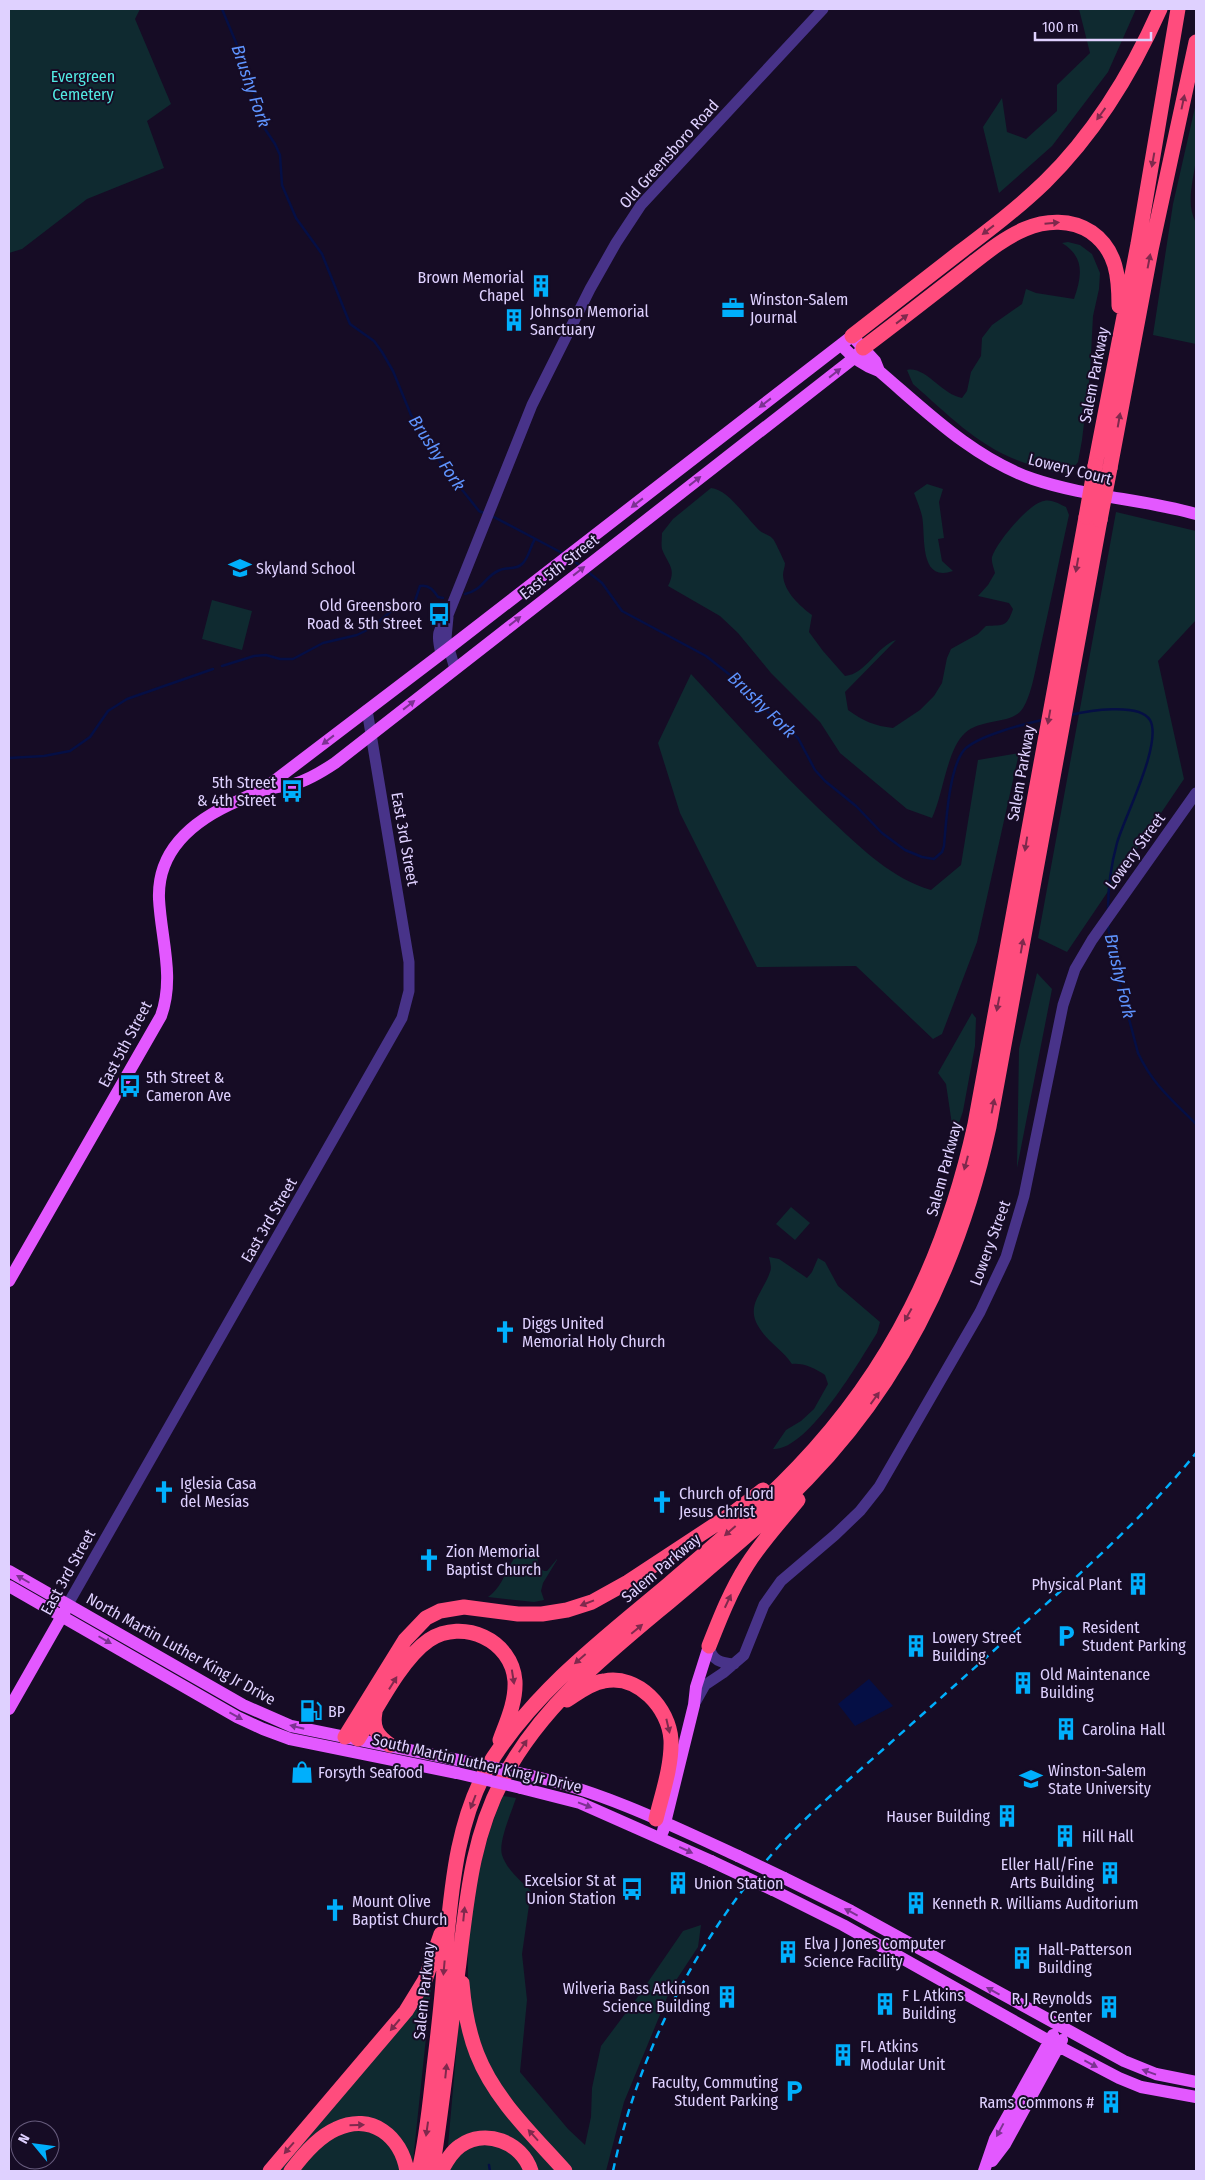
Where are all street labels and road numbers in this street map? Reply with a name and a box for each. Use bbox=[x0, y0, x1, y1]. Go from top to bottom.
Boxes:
street label: Old Greensboro Road bbox=[615, 96, 723, 212]
street label: Salem Parkway bbox=[1075, 325, 1113, 424]
street label: Lowery Court bbox=[1026, 449, 1114, 489]
street label: East 5th Street bbox=[516, 530, 603, 604]
street label: Salem Parkway bbox=[1003, 723, 1039, 822]
street label: East 3rd Street bbox=[387, 791, 423, 888]
street label: Lowery Street bbox=[1101, 809, 1169, 893]
street label: East 5th Street bbox=[94, 997, 156, 1090]
street label: Salem Parkway bbox=[922, 1119, 966, 1218]
street label: East 3rd Street bbox=[237, 1173, 301, 1266]
street label: Lowery Street bbox=[966, 1197, 1014, 1288]
street label: East 3rd Street bbox=[37, 1525, 100, 1618]
street label: Salem Parkway bbox=[618, 1529, 705, 1607]
street label: North Martin Luther King Jr Drive bbox=[83, 1589, 279, 1709]
street label: South Martin Luther King Jr Drive bbox=[370, 1730, 584, 1796]
street label: Salem Parkway bbox=[409, 1941, 439, 2040]

